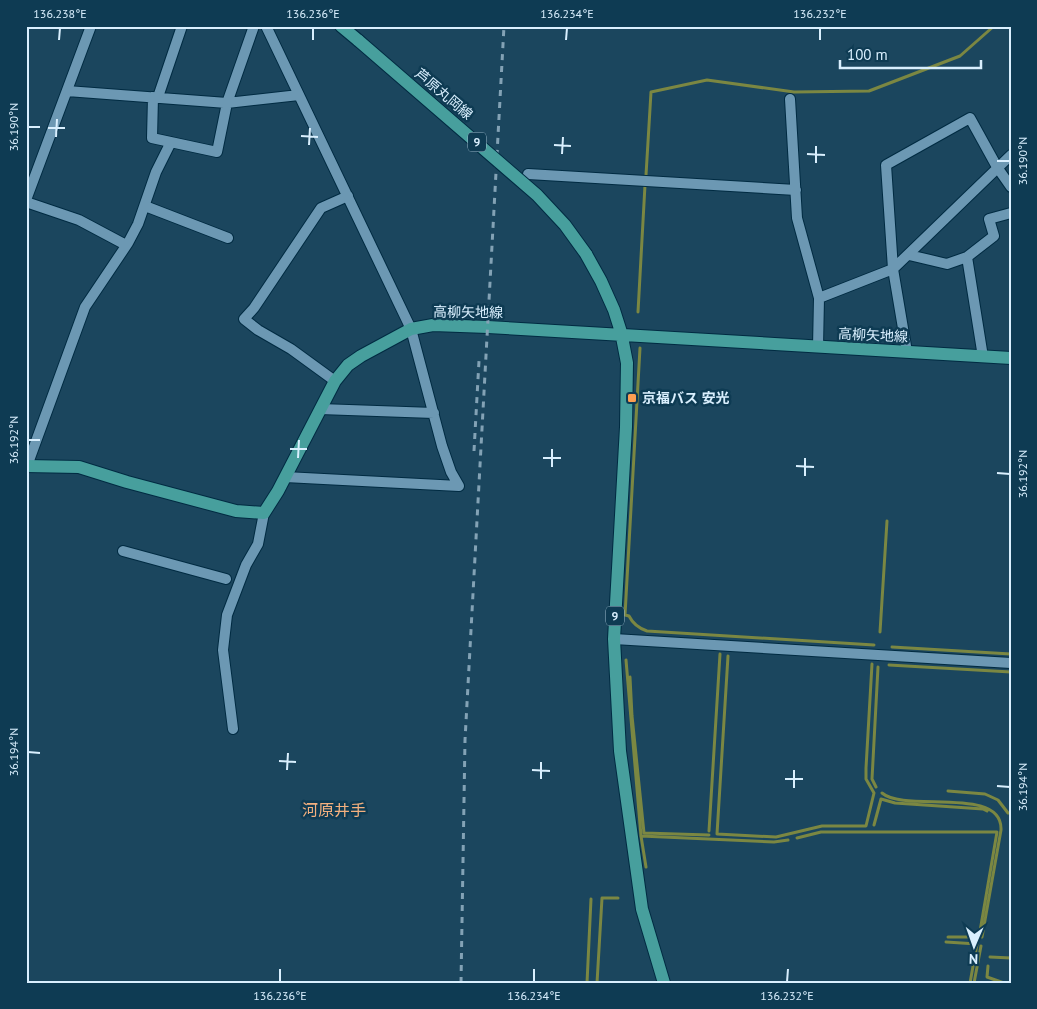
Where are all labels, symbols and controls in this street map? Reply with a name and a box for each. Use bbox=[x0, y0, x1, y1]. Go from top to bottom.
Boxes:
text: 136.238°E bbox=[33, 6, 87, 21]
text: 136.236°E bbox=[286, 6, 340, 21]
text: 136.234°E bbox=[540, 6, 594, 21]
text: 136.232°E bbox=[793, 6, 847, 21]
scale bar bbox=[840, 38, 981, 70]
text: 100 m bbox=[847, 45, 888, 64]
street label: 芦原丸岡線 bbox=[411, 65, 477, 123]
text: 36.190°N bbox=[6, 103, 21, 151]
road number: 9 bbox=[468, 132, 486, 152]
text: 36.190°N bbox=[1015, 137, 1030, 185]
street label: 高柳矢地線 bbox=[433, 302, 503, 322]
street label: 高柳矢地線 bbox=[838, 324, 908, 346]
place label: 京福バス 安光 bbox=[642, 389, 730, 407]
marker: 京福バス 安光 bbox=[626, 392, 638, 404]
text: 36.192°N bbox=[6, 416, 21, 464]
text: 36.192°N bbox=[1015, 450, 1030, 498]
road number: 9 bbox=[606, 606, 624, 626]
text: 36.194°N bbox=[6, 728, 21, 776]
text: 36.194°N bbox=[1015, 763, 1030, 811]
district label: 河原井手 bbox=[302, 800, 366, 820]
north arrow bbox=[950, 922, 1000, 972]
text: N bbox=[969, 950, 978, 968]
text: 136.236°E bbox=[253, 988, 307, 1003]
text: 136.234°E bbox=[507, 988, 561, 1003]
text: 136.232°E bbox=[760, 988, 814, 1003]

